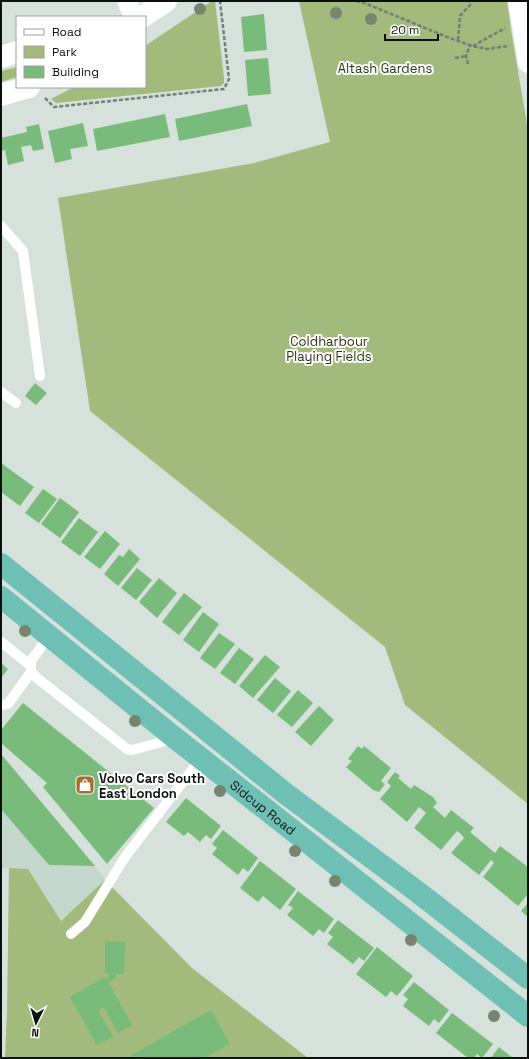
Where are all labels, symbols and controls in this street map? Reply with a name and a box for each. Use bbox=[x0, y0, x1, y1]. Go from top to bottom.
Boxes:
legend bbox=[16, 16, 146, 88]
scale bar bbox=[385, 16, 438, 42]
text: 20 m bbox=[391, 22, 419, 38]
text: Road bbox=[52, 24, 81, 40]
text: Park bbox=[52, 44, 77, 60]
park label: Altash Gardens bbox=[338, 60, 432, 77]
text: Building bbox=[52, 64, 99, 80]
park label: Coldharbour Playing Fields bbox=[286, 333, 372, 365]
place label: Volvo Cars South East London bbox=[99, 770, 205, 802]
shop icon: Volvo Cars South East London bbox=[74, 774, 96, 796]
street label: Sidcup Road bbox=[226, 777, 299, 839]
north arrow bbox=[16, 1003, 56, 1043]
text: N bbox=[31, 1026, 39, 1040]

